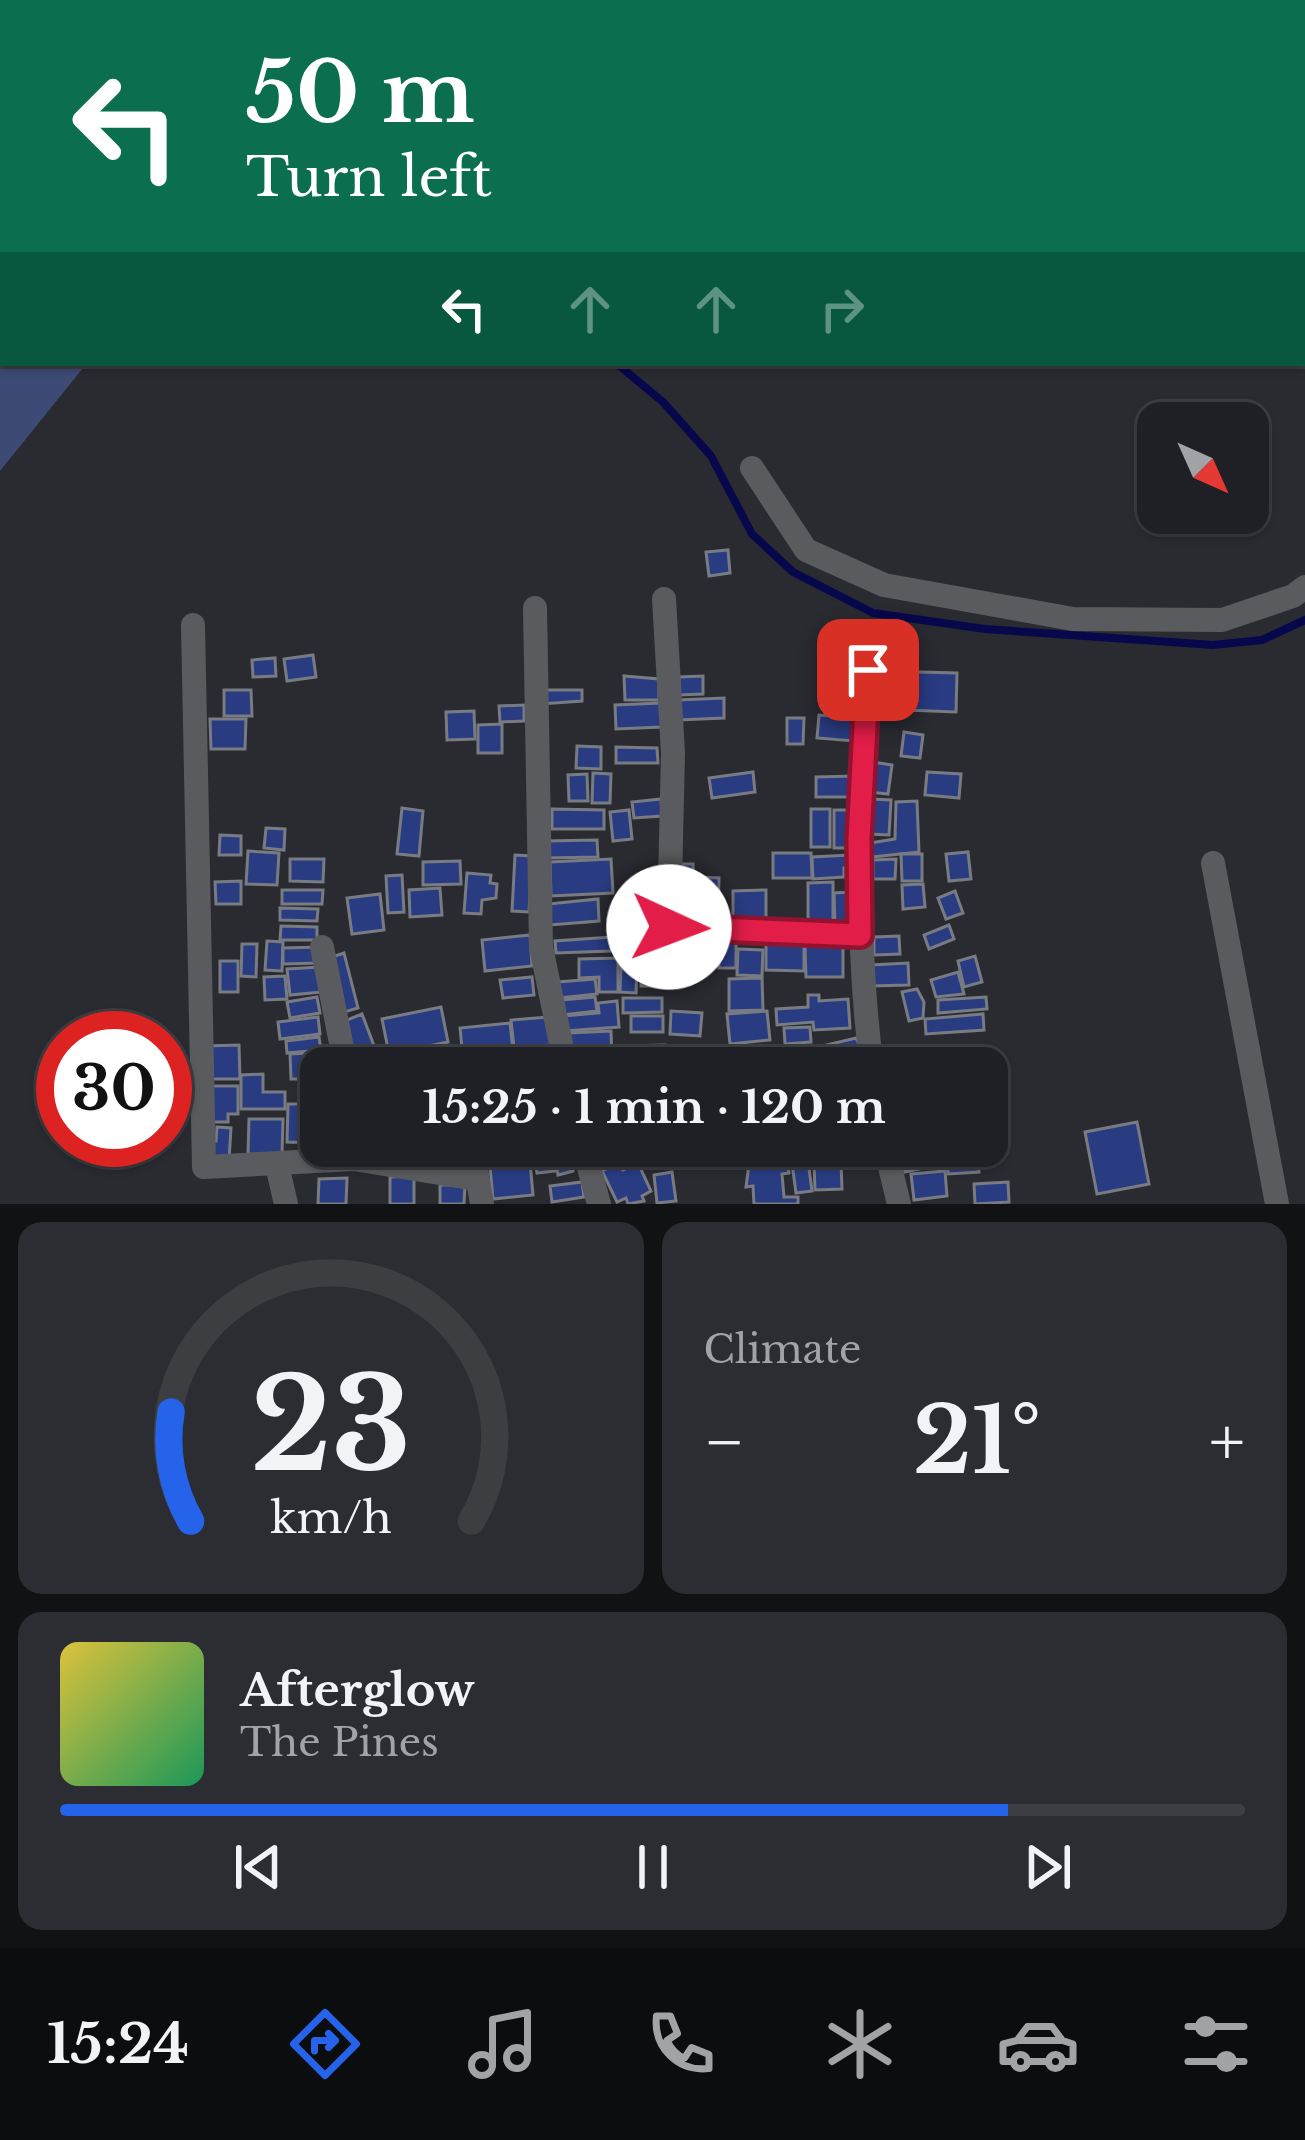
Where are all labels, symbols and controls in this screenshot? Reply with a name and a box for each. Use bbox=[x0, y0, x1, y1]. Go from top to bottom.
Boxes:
text: 50 m bbox=[246, 41, 475, 145]
icon: left bbox=[48, 48, 204, 204]
text: Turn left bbox=[246, 144, 492, 211]
icon: left bbox=[431, 276, 497, 342]
icon: ahead bbox=[557, 276, 623, 342]
icon: ahead bbox=[683, 276, 749, 342]
icon: right bbox=[809, 276, 875, 342]
north arrow bbox=[1137, 402, 1269, 534]
map controls bbox=[1137, 402, 1269, 534]
pin bbox=[817, 619, 919, 721]
icon: arrive bbox=[835, 637, 901, 703]
position arrow bbox=[606, 864, 732, 990]
speed limit sign: 30 bbox=[36, 1011, 192, 1167]
text: 15:25 · 1 min · 120 m bbox=[422, 1079, 886, 1135]
text: Climate bbox=[704, 1325, 861, 1374]
text: 23 bbox=[250, 1349, 411, 1504]
text: 21° bbox=[913, 1386, 1041, 1497]
text: − bbox=[704, 1401, 745, 1483]
text: + bbox=[1209, 1401, 1245, 1483]
text: km/h bbox=[270, 1491, 392, 1545]
text: Afterglow bbox=[240, 1662, 475, 1718]
text: The Pines bbox=[240, 1718, 439, 1767]
icon: previous bbox=[225, 1834, 291, 1900]
icon: pause bbox=[620, 1834, 686, 1900]
icon: next bbox=[1015, 1834, 1081, 1900]
icon: directions bbox=[283, 2002, 367, 2086]
icon: music bbox=[461, 2002, 545, 2086]
icon: phone bbox=[639, 2002, 723, 2086]
icon: climate bbox=[818, 2002, 902, 2086]
icon: car bbox=[996, 2002, 1080, 2086]
icon: filters bbox=[1174, 2002, 1258, 2086]
text: 15:24 bbox=[47, 2011, 189, 2078]

